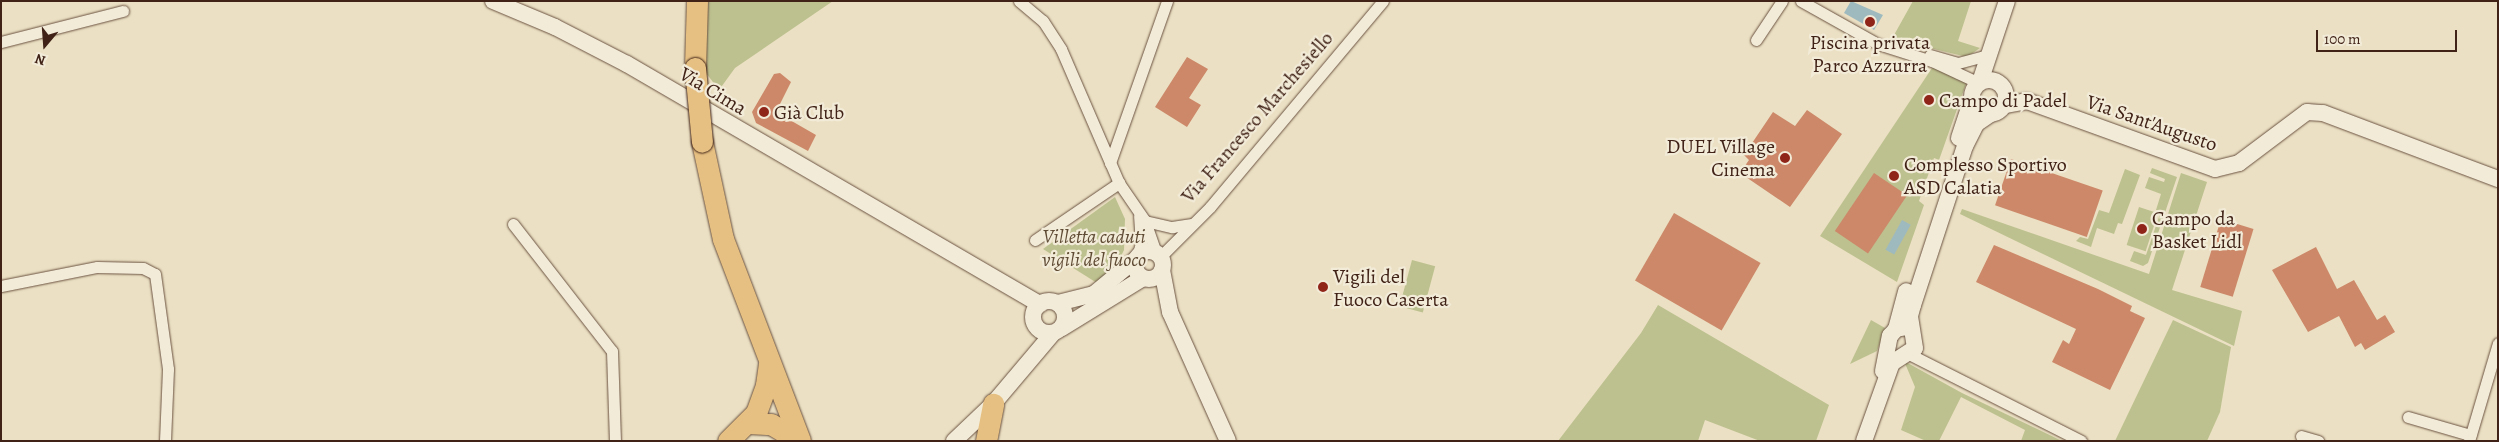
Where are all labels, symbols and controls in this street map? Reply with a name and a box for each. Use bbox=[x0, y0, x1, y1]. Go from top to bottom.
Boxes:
marker: Piscina privata Parco Azzurra bbox=[1864, 16, 1876, 28]
north arrow bbox=[20, 20, 70, 70]
scale bar bbox=[2319, 20, 2460, 52]
street label: Via Francesco Marchesiello bbox=[1176, 26, 1338, 208]
text: 100 m bbox=[2324, 29, 2361, 49]
place label: Piscina privata Parco Azzurra bbox=[1810, 30, 1930, 77]
text: N bbox=[32, 49, 48, 70]
street label: Via Cima bbox=[675, 62, 751, 120]
place label: Campo di Padel bbox=[1939, 88, 2067, 112]
street label: Via Sant'Augusto bbox=[2084, 89, 2220, 157]
marker: Campo di Padel bbox=[1923, 94, 1935, 106]
place label: Già Club bbox=[774, 100, 844, 124]
marker: Già Club bbox=[758, 106, 770, 118]
place label: DUEL Village Cinema bbox=[1666, 134, 1775, 181]
marker: DUEL Village Cinema bbox=[1779, 152, 1791, 164]
place label: Complesso Sportivo ASD Calatia bbox=[1904, 153, 2067, 200]
marker: Complesso Sportivo ASD Calatia bbox=[1888, 170, 1900, 182]
place label: Campo da Basket Lidl bbox=[2152, 206, 2242, 253]
marker: Campo da Basket Lidl bbox=[2136, 223, 2148, 235]
park label: Villetta caduti vigili del fuoco bbox=[1042, 224, 1146, 271]
place label: Vigili del Fuoco Caserta bbox=[1333, 264, 1449, 311]
marker: Vigili del Fuoco Caserta bbox=[1317, 281, 1329, 293]

